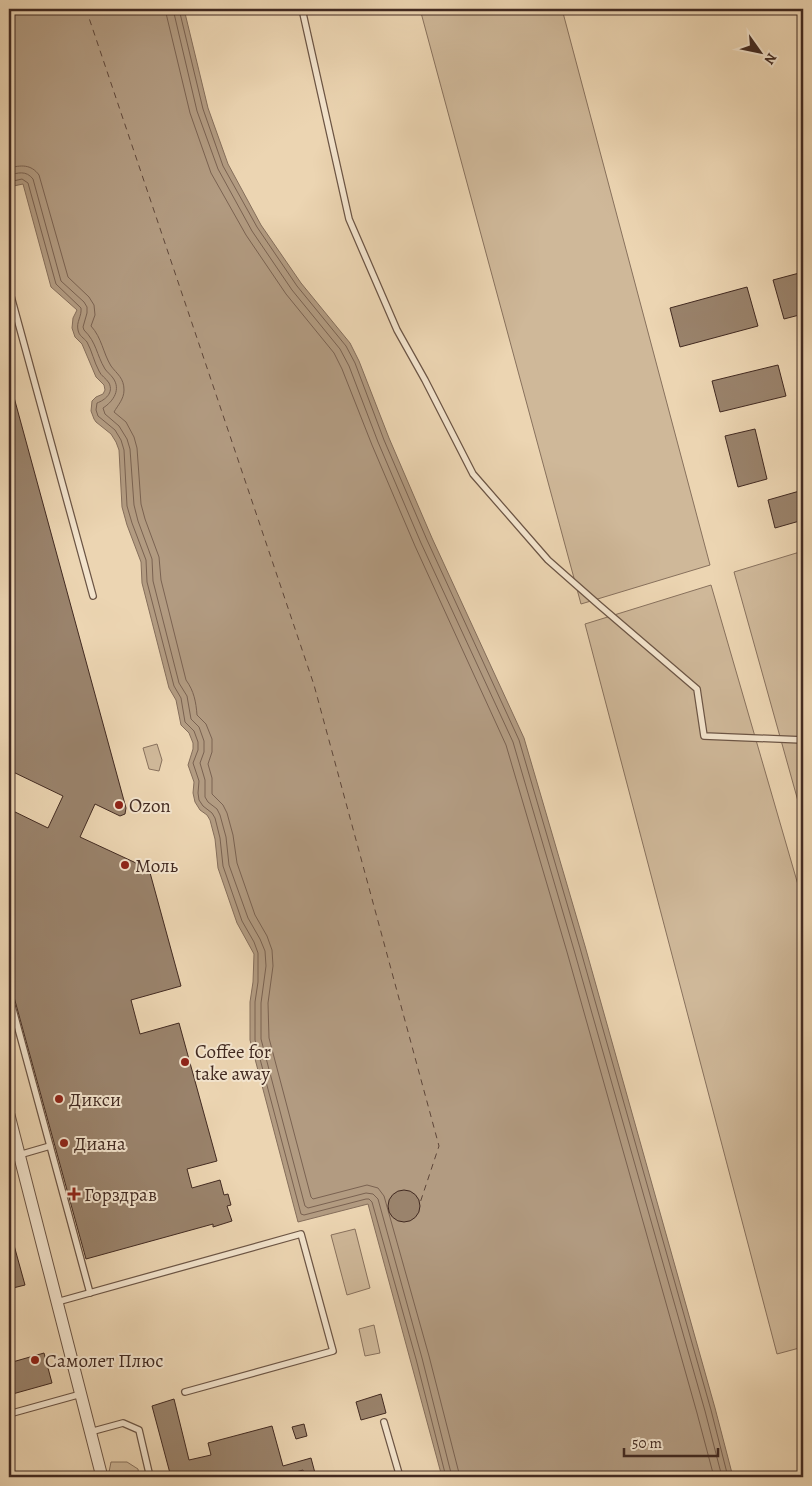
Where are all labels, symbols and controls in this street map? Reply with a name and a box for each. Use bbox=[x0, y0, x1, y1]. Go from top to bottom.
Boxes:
north arrow bbox=[734, 28, 784, 78]
text: N bbox=[760, 49, 781, 68]
place label: Ozon bbox=[129, 793, 171, 819]
marker: Ozon bbox=[113, 799, 125, 811]
place label: Моль bbox=[135, 853, 178, 879]
marker: Моль bbox=[119, 859, 131, 871]
place label: Coffee for take away bbox=[195, 1039, 271, 1087]
marker: Coffee for take away bbox=[179, 1056, 191, 1068]
place label: Дикси bbox=[69, 1087, 121, 1113]
marker: Дикси bbox=[53, 1093, 65, 1105]
place label: Диана bbox=[74, 1131, 126, 1157]
marker: Диана bbox=[58, 1137, 70, 1149]
place label: Горздрав bbox=[84, 1182, 157, 1208]
marker: Горздрав bbox=[68, 1188, 80, 1200]
place label: Самолет Плюс bbox=[45, 1348, 163, 1374]
marker: Самолет Плюс bbox=[29, 1354, 41, 1366]
scale bar bbox=[624, 1426, 718, 1458]
text: 50 m bbox=[632, 1433, 662, 1453]

